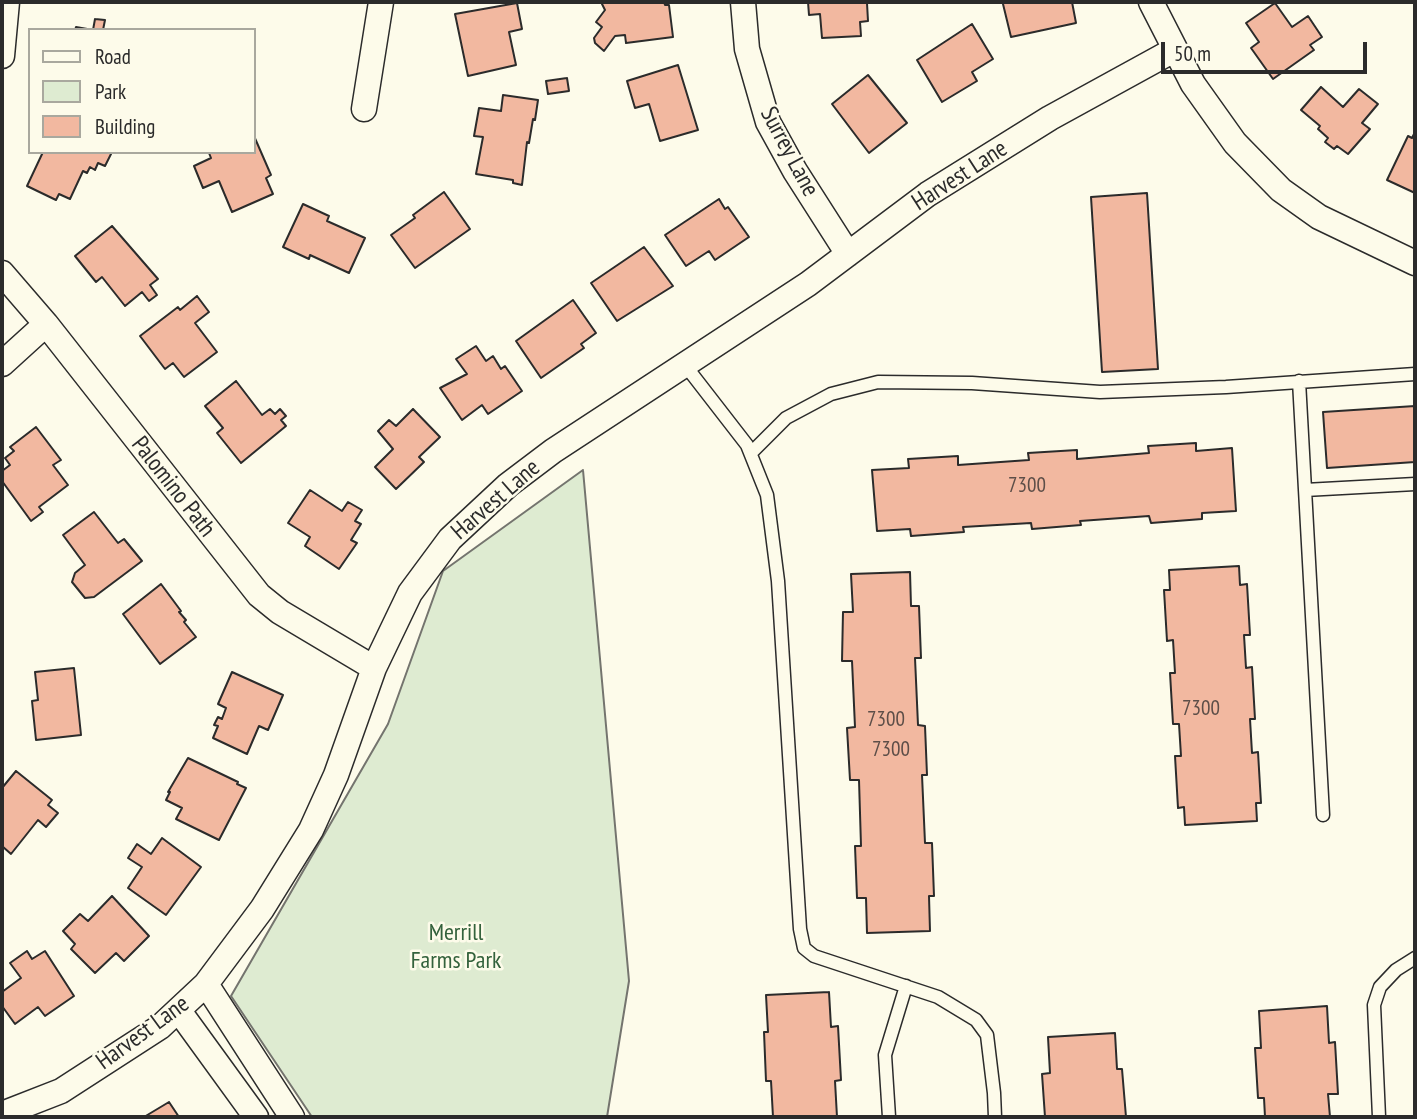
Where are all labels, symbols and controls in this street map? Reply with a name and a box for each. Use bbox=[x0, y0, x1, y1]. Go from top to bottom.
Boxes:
legend bbox=[28, 28, 256, 154]
scale bar bbox=[1165, 28, 1372, 72]
text: 50 m bbox=[1174, 40, 1211, 67]
text: Road bbox=[95, 43, 131, 70]
text: Park bbox=[95, 78, 126, 105]
street label: Surrey Lane bbox=[753, 102, 825, 202]
text: Building bbox=[95, 113, 155, 140]
street label: Harvest Lane bbox=[907, 135, 1013, 217]
street label: Palomino Path bbox=[125, 431, 221, 543]
street label: Harvest Lane bbox=[446, 454, 546, 546]
house number: 7300 bbox=[1008, 473, 1046, 499]
house number: 7300 bbox=[1182, 696, 1220, 722]
house number: 7300 bbox=[867, 707, 905, 733]
house number: 7300 bbox=[872, 737, 910, 763]
park label: Merrill Farms Park bbox=[411, 919, 501, 975]
street label: Harvest Lane bbox=[91, 990, 195, 1076]

